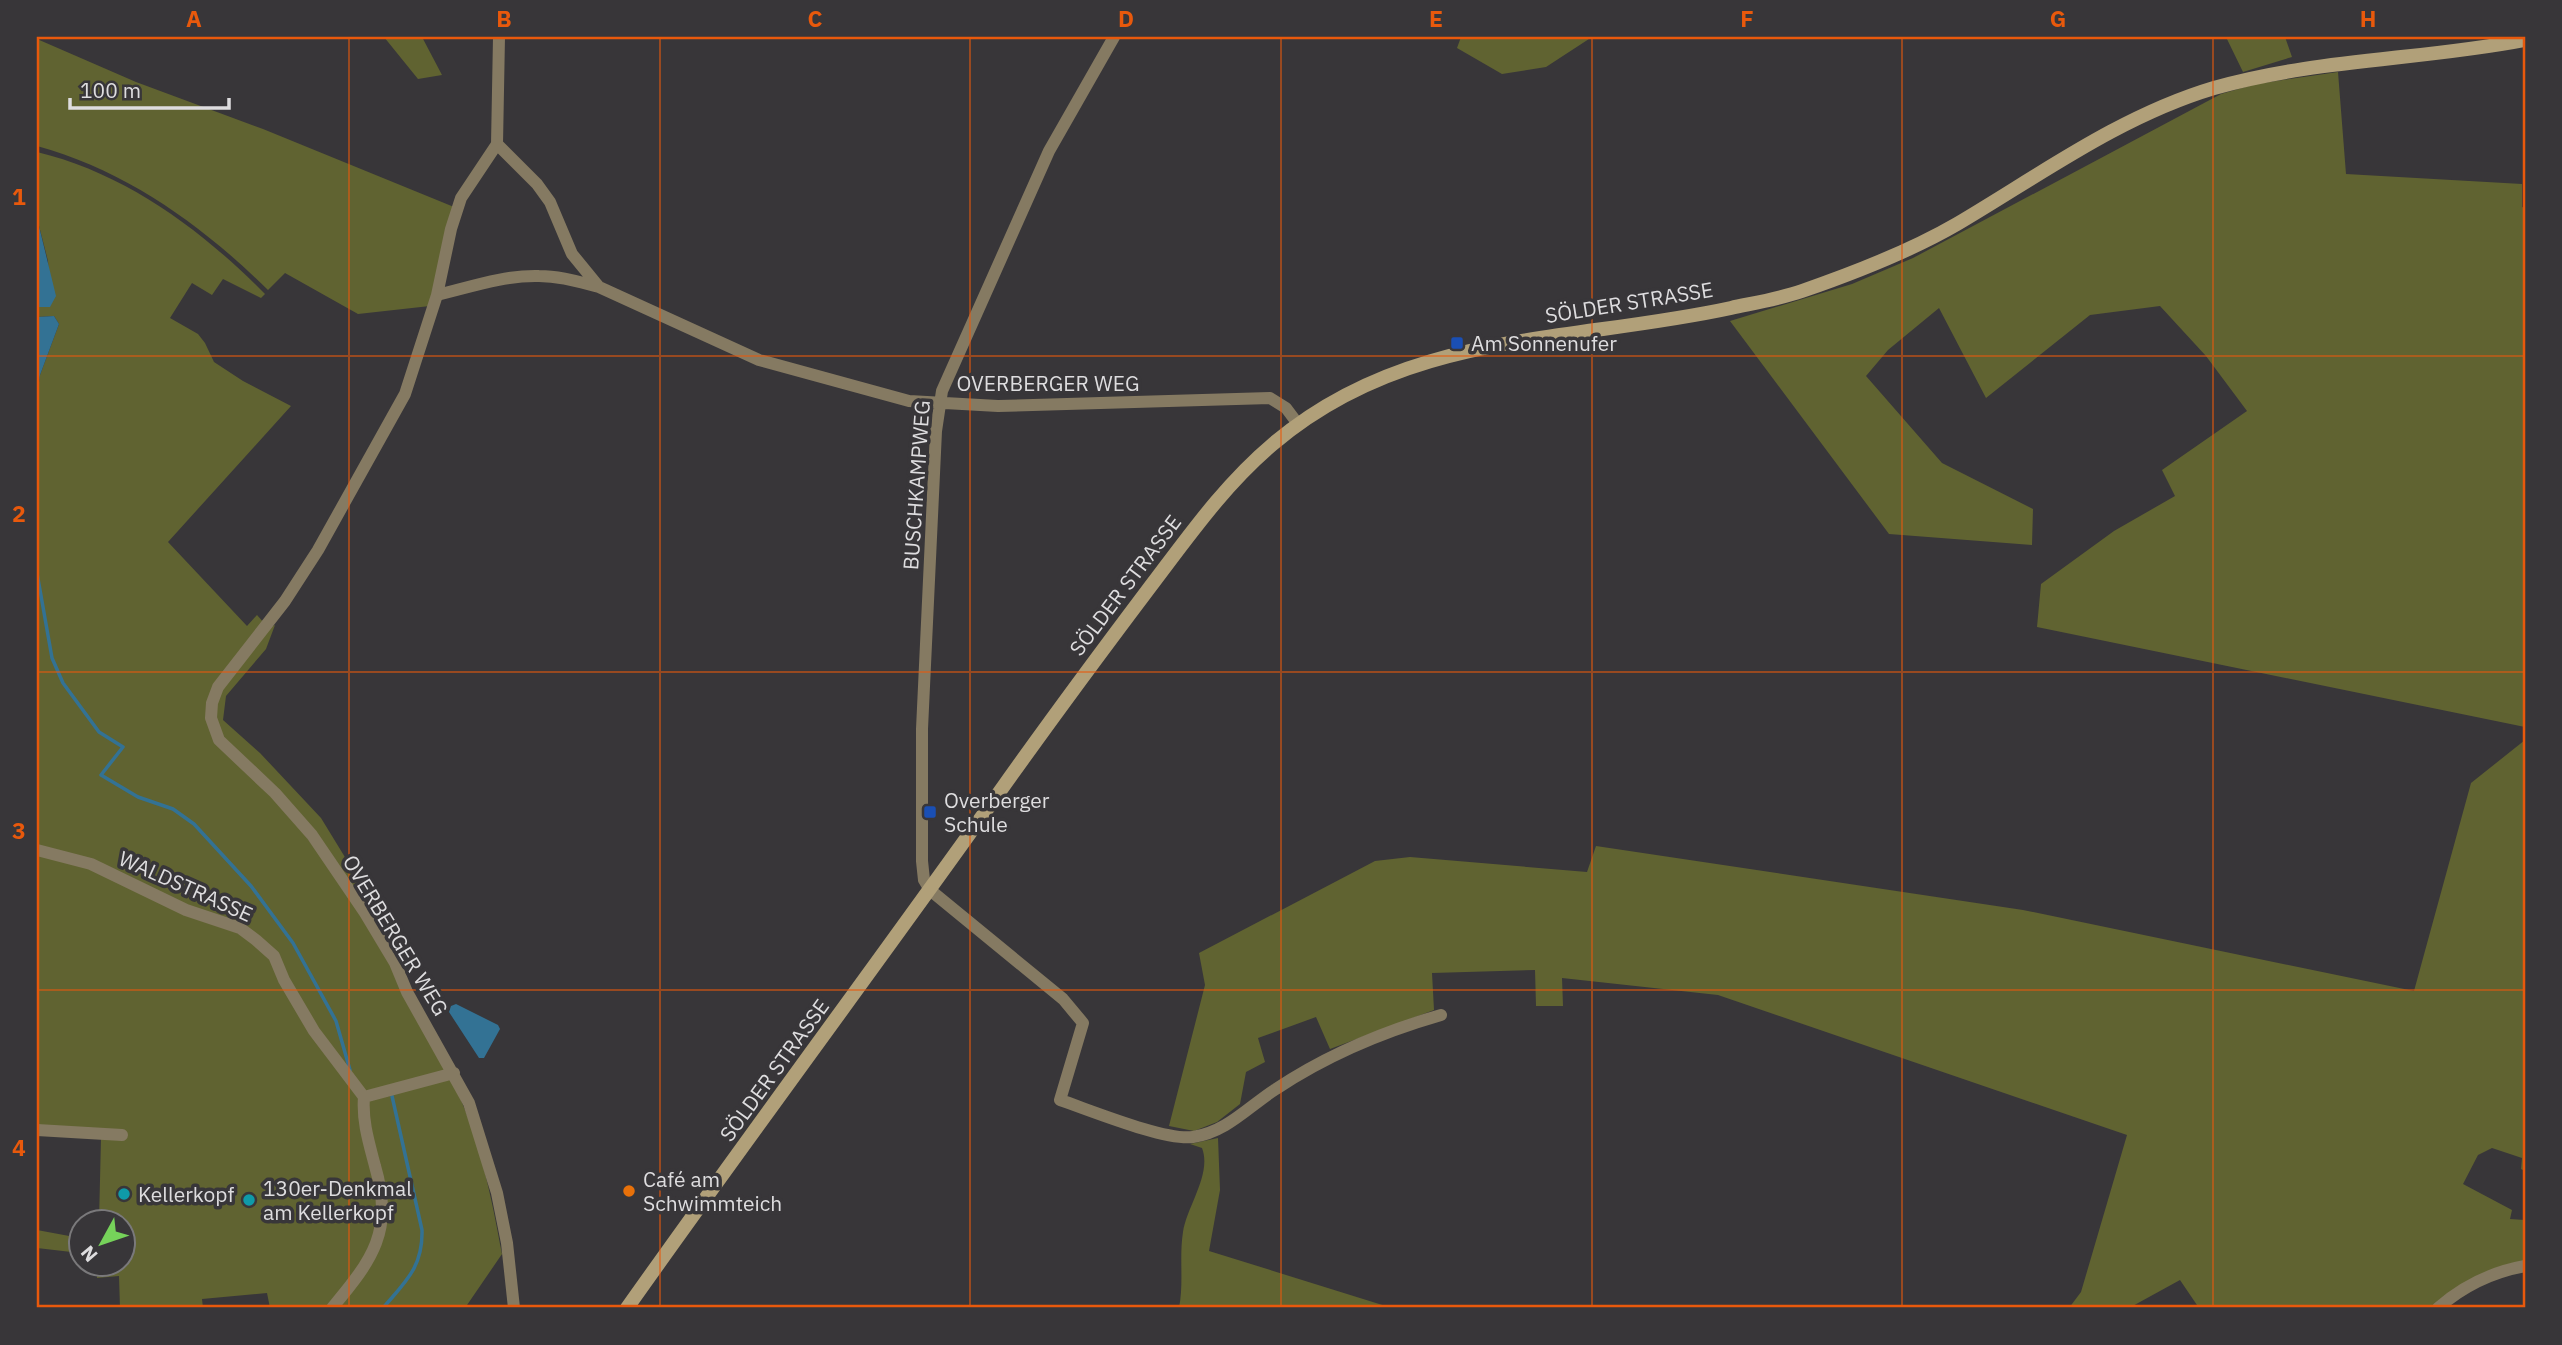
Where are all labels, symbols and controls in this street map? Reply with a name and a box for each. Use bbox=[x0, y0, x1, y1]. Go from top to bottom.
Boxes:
text: A bbox=[186, 3, 202, 33]
text: B bbox=[496, 3, 512, 33]
text: C bbox=[808, 3, 823, 33]
text: D bbox=[1118, 3, 1134, 33]
text: E bbox=[1429, 3, 1443, 33]
text: F bbox=[1740, 3, 1754, 33]
text: G bbox=[2050, 3, 2066, 33]
text: H bbox=[2360, 3, 2376, 33]
scale bar bbox=[70, 66, 229, 110]
text: 100 m bbox=[80, 76, 141, 104]
text: 1 bbox=[12, 181, 26, 211]
street label: SÖLDER STRASSE bbox=[1543, 275, 1715, 329]
place label: Am Sonnenufer bbox=[1471, 329, 1617, 357]
marker: Am Sonnenufer bbox=[1449, 335, 1465, 351]
street label: OVERBERGER WEG bbox=[956, 369, 1140, 397]
street label: BUSCHKAMPWEG bbox=[896, 399, 936, 571]
text: 2 bbox=[12, 498, 26, 528]
street label: SÖLDER STRASSE bbox=[1063, 509, 1187, 661]
place label: Overberger Schule bbox=[944, 786, 1050, 838]
marker: Overberger Schule bbox=[922, 804, 938, 820]
text: 3 bbox=[12, 815, 26, 845]
street label: WALDSTRASSE bbox=[115, 844, 257, 928]
street label: OVERBERGER WEG bbox=[337, 849, 455, 1021]
street label: SÖLDER STRASSE bbox=[713, 993, 835, 1147]
text: 4 bbox=[12, 1132, 26, 1162]
place label: Café am Schwimmteich bbox=[643, 1165, 782, 1217]
place label: 130er-Denkmal am Kellerkopf bbox=[263, 1174, 412, 1226]
place label: Kellerkopf bbox=[138, 1180, 234, 1208]
marker: Café am Schwimmteich bbox=[621, 1183, 637, 1199]
marker: Kellerkopf bbox=[116, 1186, 132, 1202]
marker: 130er-Denkmal am Kellerkopf bbox=[241, 1192, 257, 1208]
north arrow bbox=[66, 1208, 136, 1278]
text: N bbox=[75, 1241, 103, 1267]

